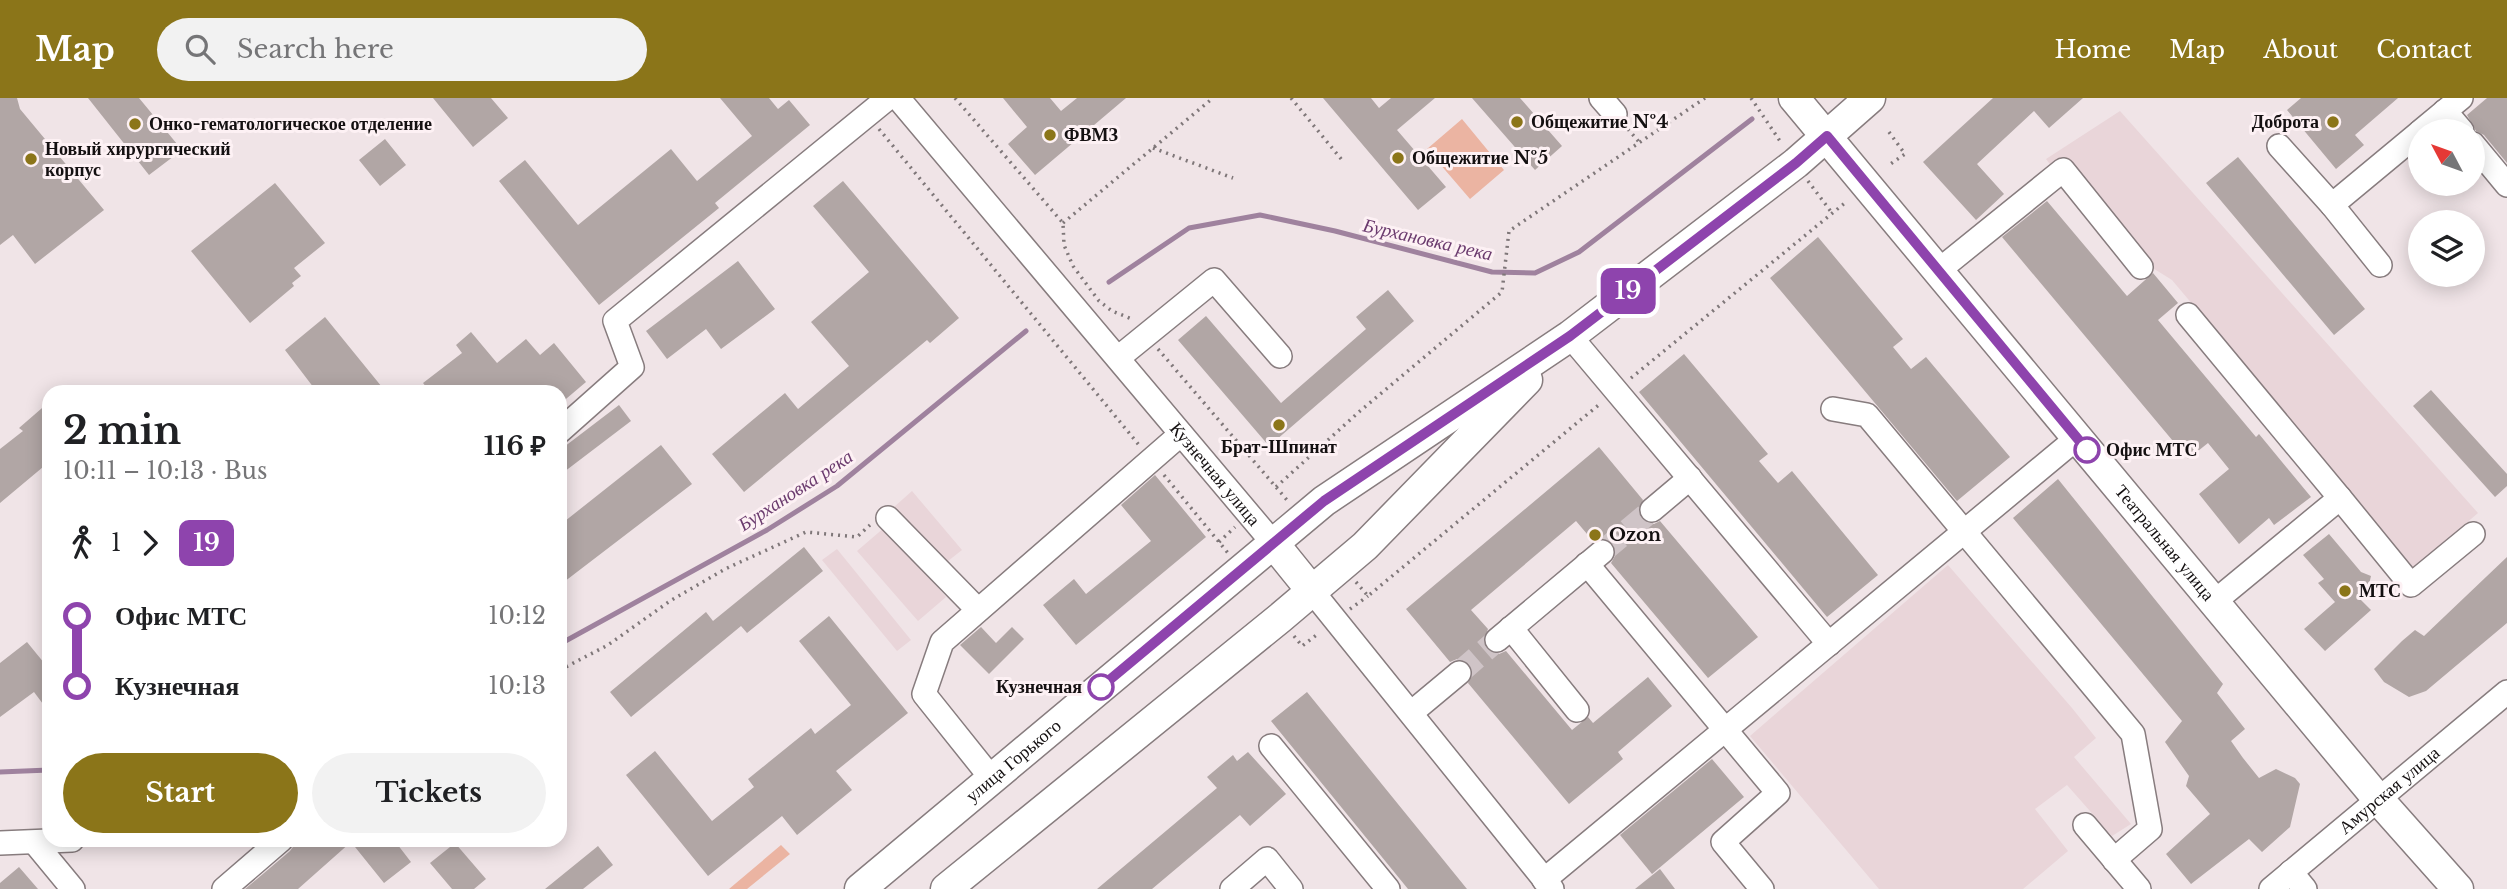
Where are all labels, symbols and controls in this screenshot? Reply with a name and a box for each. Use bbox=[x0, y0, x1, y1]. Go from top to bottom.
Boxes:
search box bbox=[157, 18, 647, 81]
text: Map bbox=[35, 29, 115, 70]
icon: search bbox=[181, 30, 219, 68]
text: Search here bbox=[237, 33, 394, 65]
text: Home bbox=[2055, 35, 2131, 64]
text: Map bbox=[2169, 35, 2225, 64]
text: About bbox=[2263, 35, 2338, 64]
text: Contact bbox=[2376, 35, 2472, 64]
place label: Общежитие №4 bbox=[1531, 111, 1668, 133]
place label: Доброта bbox=[2252, 111, 2319, 133]
place label: Онко-гематологическое отделение bbox=[149, 113, 432, 135]
marker: Общежитие №4 bbox=[1509, 114, 1525, 130]
marker: Доброта bbox=[2325, 114, 2341, 130]
marker: Онко-гематологическое отделение bbox=[127, 116, 143, 132]
north arrow bbox=[2408, 119, 2485, 196]
map controls bbox=[2408, 119, 2485, 287]
place label: ФВМЗ bbox=[1064, 124, 1118, 146]
marker: ФВМЗ bbox=[1042, 127, 1058, 143]
place label: Новый хирургический корпус bbox=[45, 138, 231, 181]
place label: Общежитие №5 bbox=[1412, 147, 1548, 169]
marker: Общежитие №5 bbox=[1390, 150, 1406, 166]
marker: Новый хирургический корпус bbox=[23, 151, 39, 167]
button: layers bbox=[2408, 210, 2485, 287]
water label: Бурхановка река bbox=[1360, 213, 1495, 266]
line badge: 19 bbox=[1596, 268, 1660, 314]
text: 19 bbox=[1615, 276, 1641, 305]
text: 2 min bbox=[63, 407, 181, 454]
marker: Брат-Шпинат bbox=[1271, 417, 1287, 433]
street label: Кузнечная улица bbox=[1165, 418, 1265, 530]
text: 116 ₽ bbox=[484, 430, 546, 462]
place label: Брат-Шпинат bbox=[1221, 436, 1337, 458]
marker: Офис МТС bbox=[2074, 437, 2100, 463]
place label: Офис МТС bbox=[2106, 439, 2198, 461]
water label: Бурхановка река bbox=[733, 445, 857, 537]
text: 10:11 – 10:13 · Bus bbox=[63, 457, 267, 485]
street label: Театральная улица bbox=[2110, 480, 2219, 605]
icon: walk bbox=[63, 524, 101, 562]
icon: forward bbox=[131, 524, 169, 562]
place label: Ozon bbox=[1609, 524, 1661, 546]
marker: Ozon bbox=[1587, 527, 1603, 543]
text: 19 bbox=[193, 528, 220, 557]
text: 1 bbox=[111, 529, 121, 557]
place label: МТС bbox=[2359, 580, 2401, 602]
marker: МТС bbox=[2337, 583, 2353, 599]
text: Офис МТС bbox=[115, 600, 247, 632]
text: 10:12 bbox=[488, 602, 546, 630]
text: Кузнечная bbox=[115, 670, 239, 702]
text: 10:13 bbox=[488, 672, 546, 700]
marker: Кузнечная bbox=[1088, 674, 1114, 700]
place label: Кузнечная bbox=[996, 676, 1082, 698]
street label: улица Горького bbox=[961, 715, 1066, 807]
street label: Амурская улица bbox=[2334, 742, 2444, 839]
button: Start bbox=[63, 753, 298, 833]
button: Tickets bbox=[312, 753, 546, 833]

